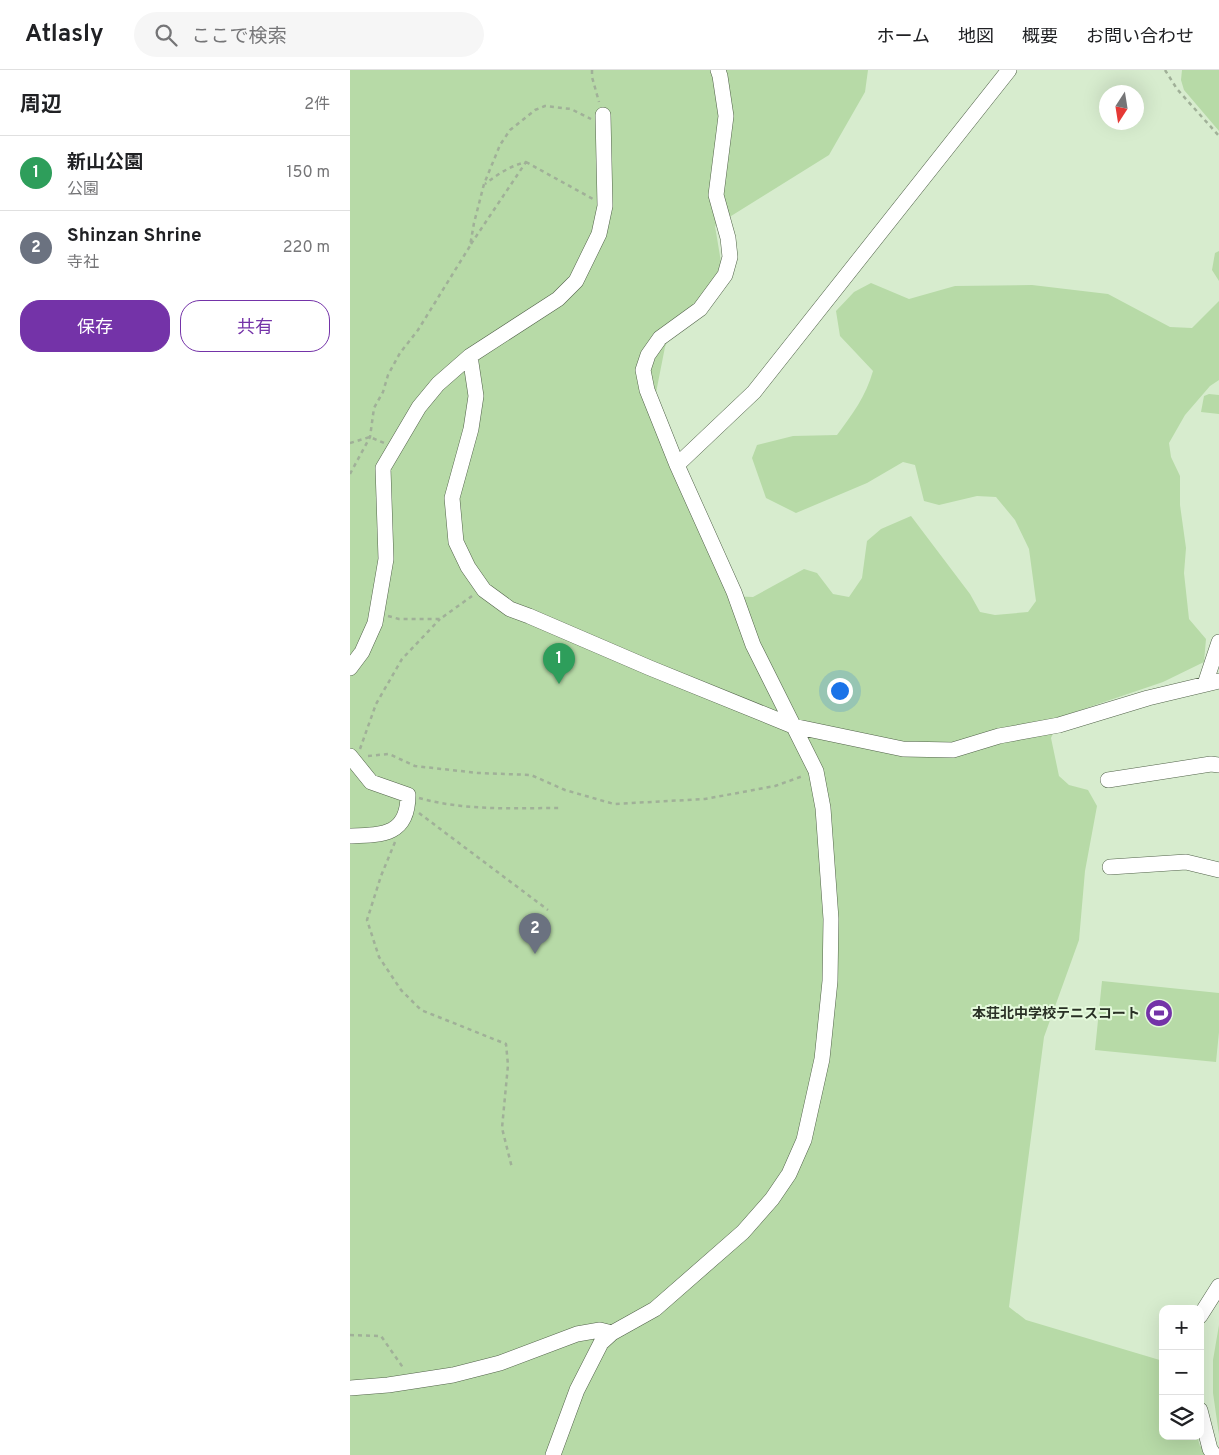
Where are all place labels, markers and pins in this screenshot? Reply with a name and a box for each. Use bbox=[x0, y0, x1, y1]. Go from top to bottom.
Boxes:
pin: 1 bbox=[543, 643, 575, 684]
pin: 2 bbox=[519, 913, 551, 954]
sports icon: 本荘北中学校テニスコート bbox=[1144, 998, 1174, 1028]
place label: 本荘北中学校テニスコート bbox=[972, 1006, 1140, 1023]

